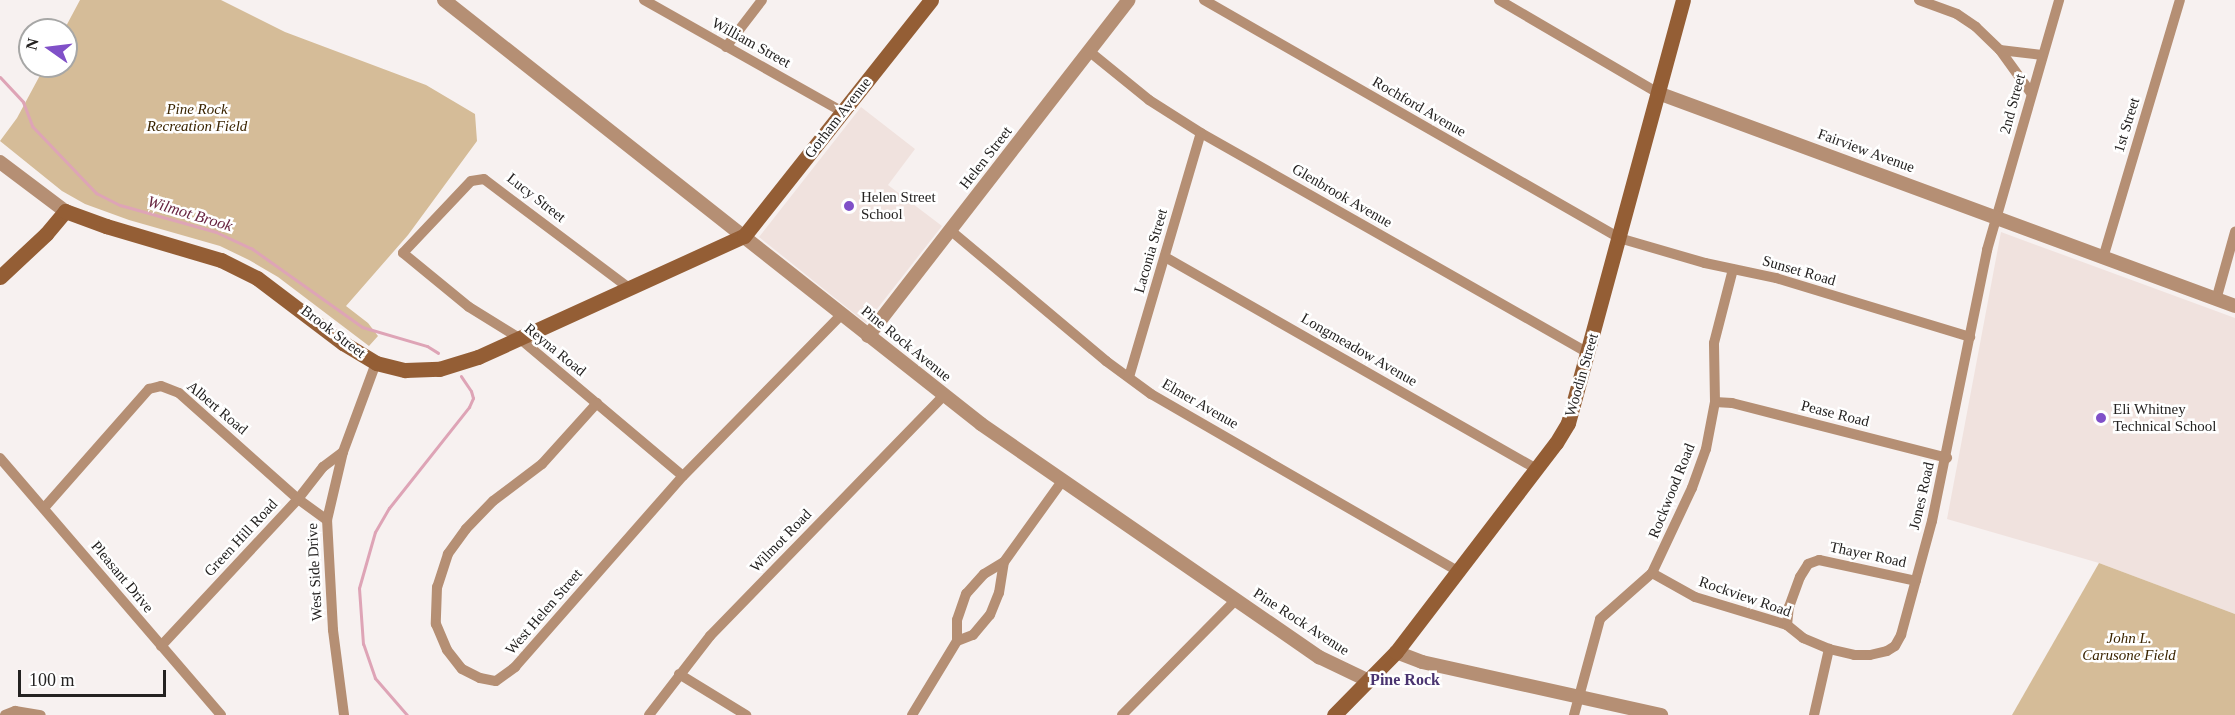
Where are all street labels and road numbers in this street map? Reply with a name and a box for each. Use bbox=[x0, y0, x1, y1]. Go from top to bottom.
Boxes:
street label: William Street bbox=[708, 14, 794, 72]
street label: 2nd Street bbox=[1996, 72, 2030, 136]
street label: Rochford Avenue bbox=[1369, 73, 1469, 141]
street label: Gorham Avenue bbox=[801, 74, 875, 162]
street label: 1st Street bbox=[2110, 95, 2144, 155]
street label: Helen Street bbox=[956, 123, 1016, 193]
street label: Fairview Avenue bbox=[1815, 125, 1917, 177]
street label: Glenbrook Avenue bbox=[1288, 160, 1396, 232]
street label: Lucy Street bbox=[503, 169, 569, 227]
street label: Laconia Street bbox=[1130, 207, 1172, 295]
street label: Sunset Road bbox=[1760, 252, 1838, 290]
street label: Brook Street bbox=[297, 302, 369, 362]
street label: Pine Rock Avenue bbox=[857, 302, 955, 386]
street label: Longmeadow Avenue bbox=[1297, 309, 1421, 391]
street label: Reyna Road bbox=[521, 320, 589, 380]
street label: Woodin Street bbox=[1562, 331, 1602, 419]
street label: Elmer Avenue bbox=[1158, 375, 1242, 433]
street label: Albert Road bbox=[183, 377, 251, 439]
street label: Pease Road bbox=[1799, 397, 1871, 431]
street label: Rockwood Road bbox=[1645, 441, 1699, 541]
street label: Jones Road bbox=[1905, 460, 1939, 532]
street label: Green Hill Road bbox=[201, 496, 281, 580]
street label: Wilmot Road bbox=[747, 506, 815, 576]
street label: West Side Drive bbox=[303, 523, 327, 621]
street label: Pleasant Drive bbox=[87, 538, 157, 616]
street label: Thayer Road bbox=[1828, 538, 1908, 572]
street label: West Helen Street bbox=[502, 565, 586, 659]
street label: Rockview Road bbox=[1697, 573, 1793, 621]
street label: Pine Rock Avenue bbox=[1249, 584, 1353, 660]

